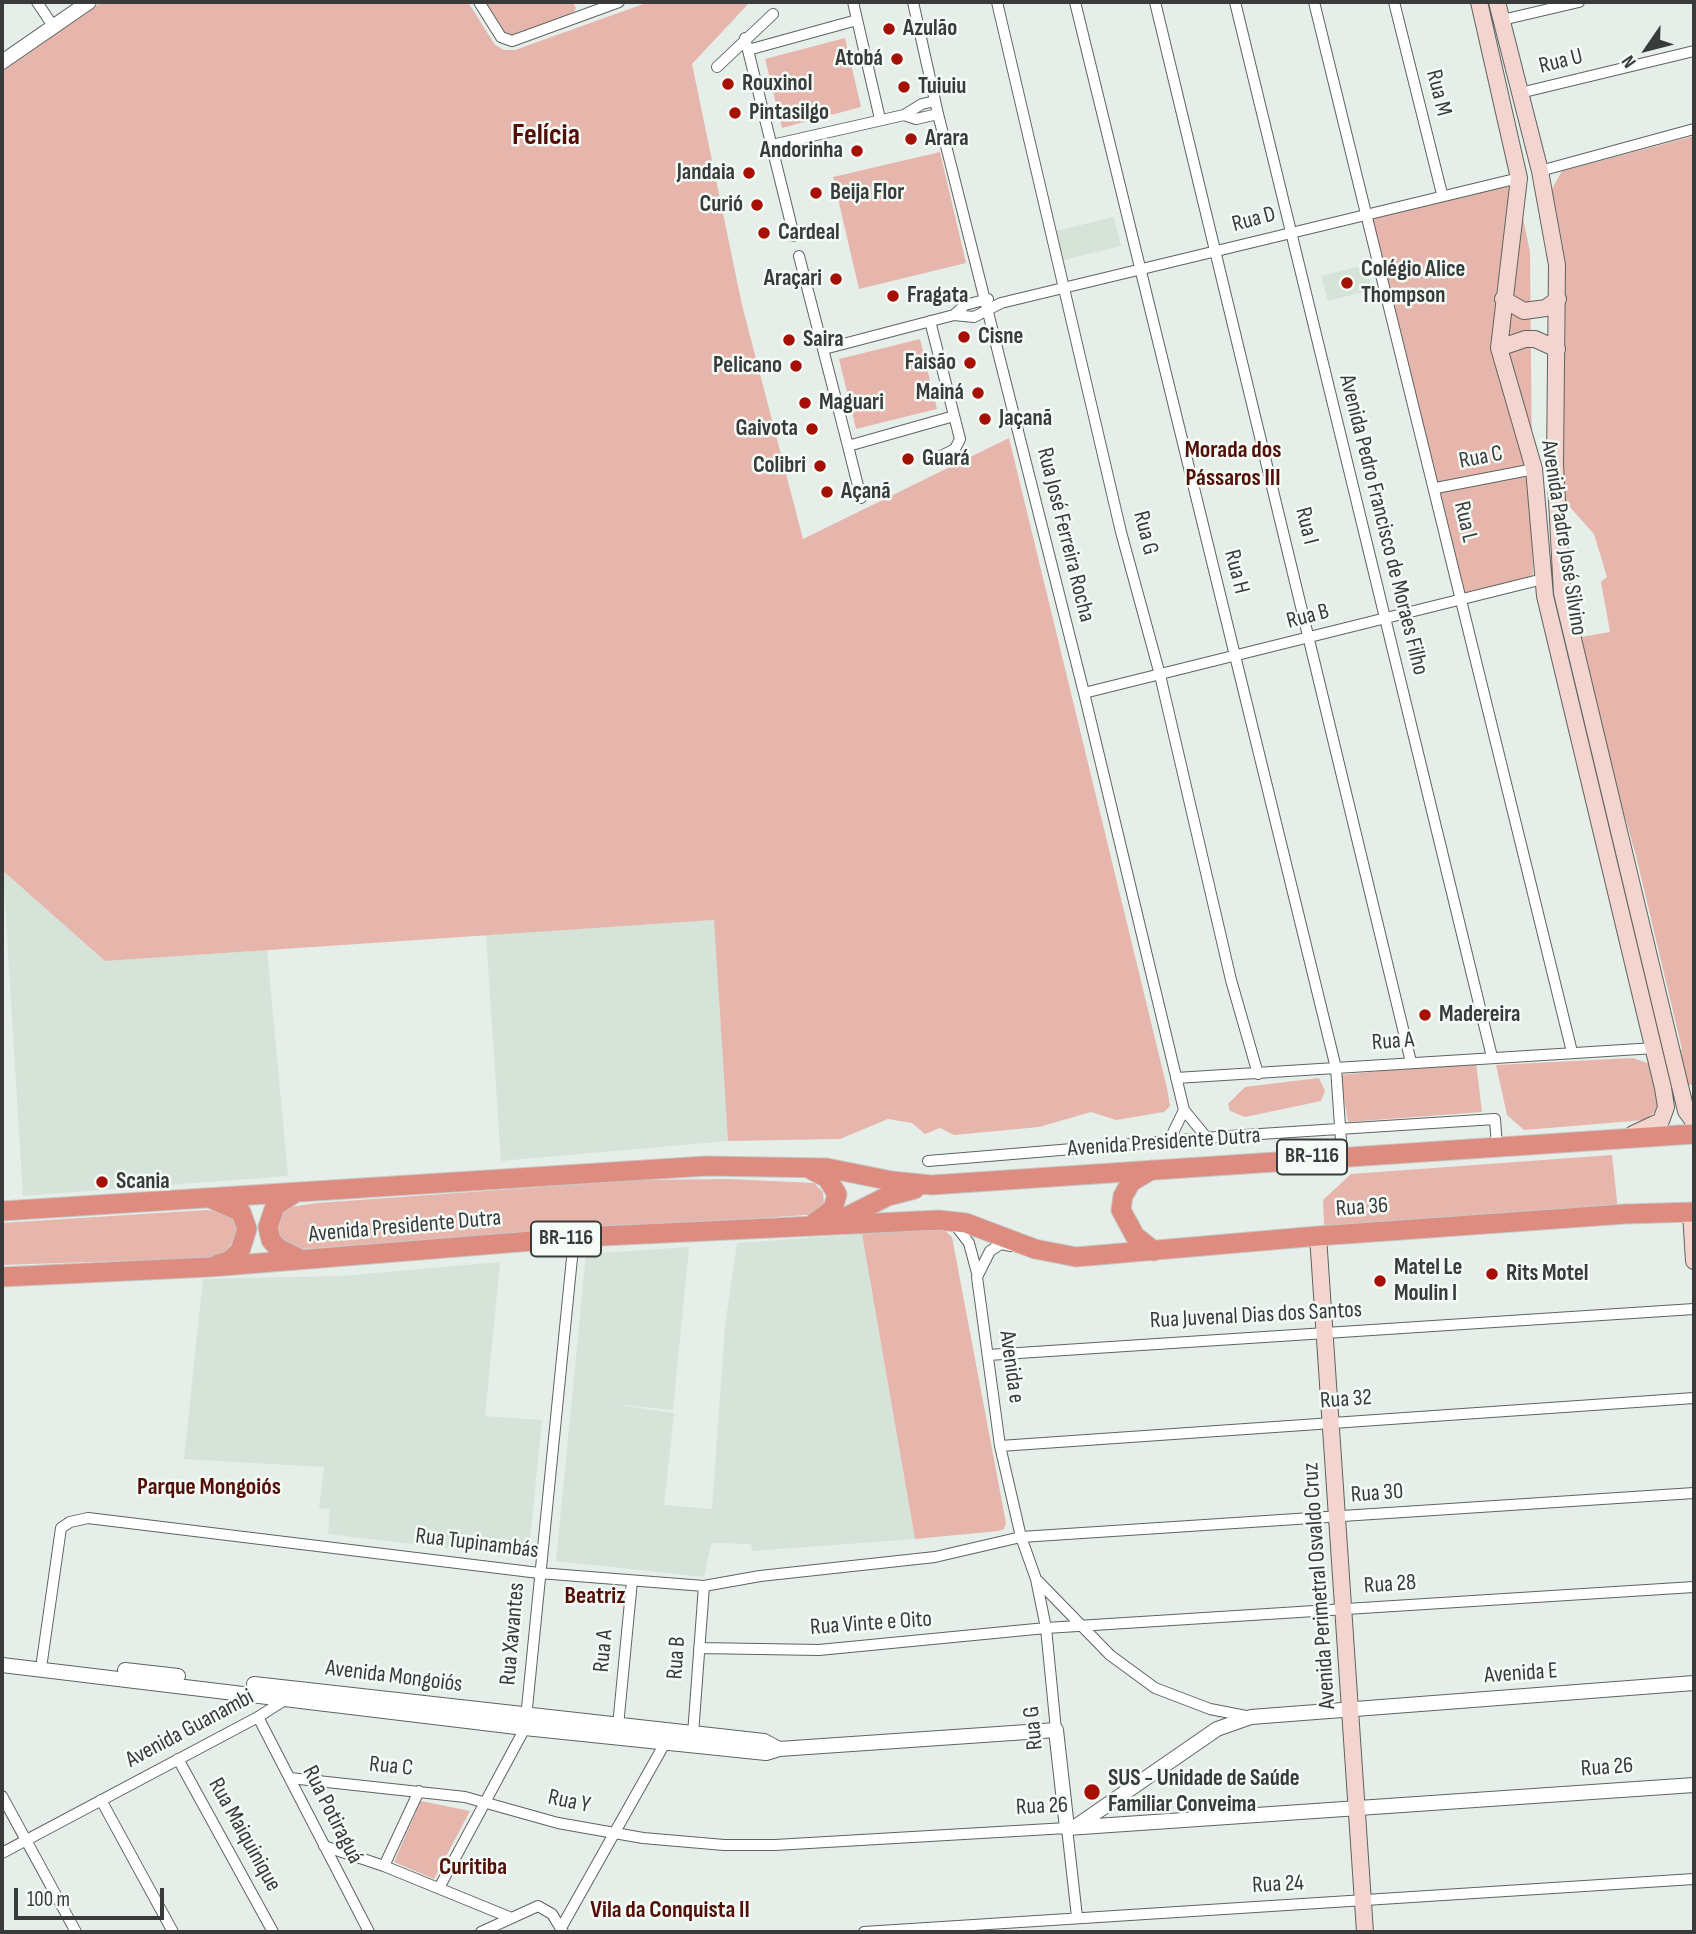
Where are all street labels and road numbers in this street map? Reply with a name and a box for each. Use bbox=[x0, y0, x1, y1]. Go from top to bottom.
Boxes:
street label: Rua U bbox=[1536, 43, 1586, 81]
street label: Rua M bbox=[1419, 67, 1457, 119]
street label: Rua D bbox=[1229, 201, 1279, 239]
street label: Avenida Pedro Francisco de Moraes Filho bbox=[1332, 372, 1434, 678]
street label: Avenida Padre José Silvino bbox=[1534, 438, 1592, 638]
street label: Rua C bbox=[1457, 440, 1505, 476]
street label: Rua José Ferreira Rocha bbox=[1030, 445, 1100, 625]
street label: Rua L bbox=[1447, 499, 1483, 545]
street label: Rua I bbox=[1288, 505, 1324, 547]
street label: Rua G bbox=[1126, 508, 1164, 558]
street label: Rua H bbox=[1217, 547, 1255, 597]
street label: Rua B bbox=[1284, 598, 1332, 636]
street label: Rua A bbox=[1371, 1027, 1415, 1057]
street label: Avenida Presidente Dutra bbox=[1067, 1122, 1261, 1164]
road number: BR-116 bbox=[1277, 1140, 1347, 1174]
street label: Rua 36 bbox=[1335, 1192, 1389, 1224]
street label: Avenida Presidente Dutra bbox=[308, 1205, 502, 1249]
road number: BR-116 bbox=[531, 1222, 601, 1256]
street label: Rua Juvenal Dias dos Santos bbox=[1149, 1297, 1363, 1335]
street label: Avenida e bbox=[992, 1329, 1030, 1405]
street label: Rua 32 bbox=[1319, 1384, 1373, 1416]
street label: Avenida Perimetral Osvaldo Cruz bbox=[1298, 1462, 1342, 1710]
street label: Rua 30 bbox=[1350, 1478, 1404, 1510]
street label: Rua Tupinambás bbox=[414, 1523, 540, 1565]
street label: Rua 28 bbox=[1363, 1569, 1417, 1601]
street label: Rua Xavantes bbox=[495, 1582, 531, 1686]
street label: Rua Vinte e Oito bbox=[809, 1606, 933, 1642]
street label: Rua A bbox=[588, 1629, 620, 1673]
street label: Rua B bbox=[662, 1636, 692, 1680]
street label: Avenida Mongoiós bbox=[324, 1655, 464, 1699]
street label: Avenida E bbox=[1484, 1658, 1558, 1690]
street label: Avenida Guanambi bbox=[121, 1684, 259, 1774]
street label: Rua G bbox=[1018, 1705, 1050, 1751]
street label: Rua C bbox=[368, 1751, 414, 1783]
street label: Rua 26 bbox=[1580, 1752, 1634, 1784]
street label: Rua Potiraguá bbox=[296, 1761, 368, 1869]
street label: Rua Maiquinique bbox=[201, 1773, 287, 1897]
street label: Rua Y bbox=[545, 1784, 593, 1820]
street label: Rua 26 bbox=[1015, 1792, 1069, 1822]
street label: Rua 24 bbox=[1251, 1870, 1305, 1900]

